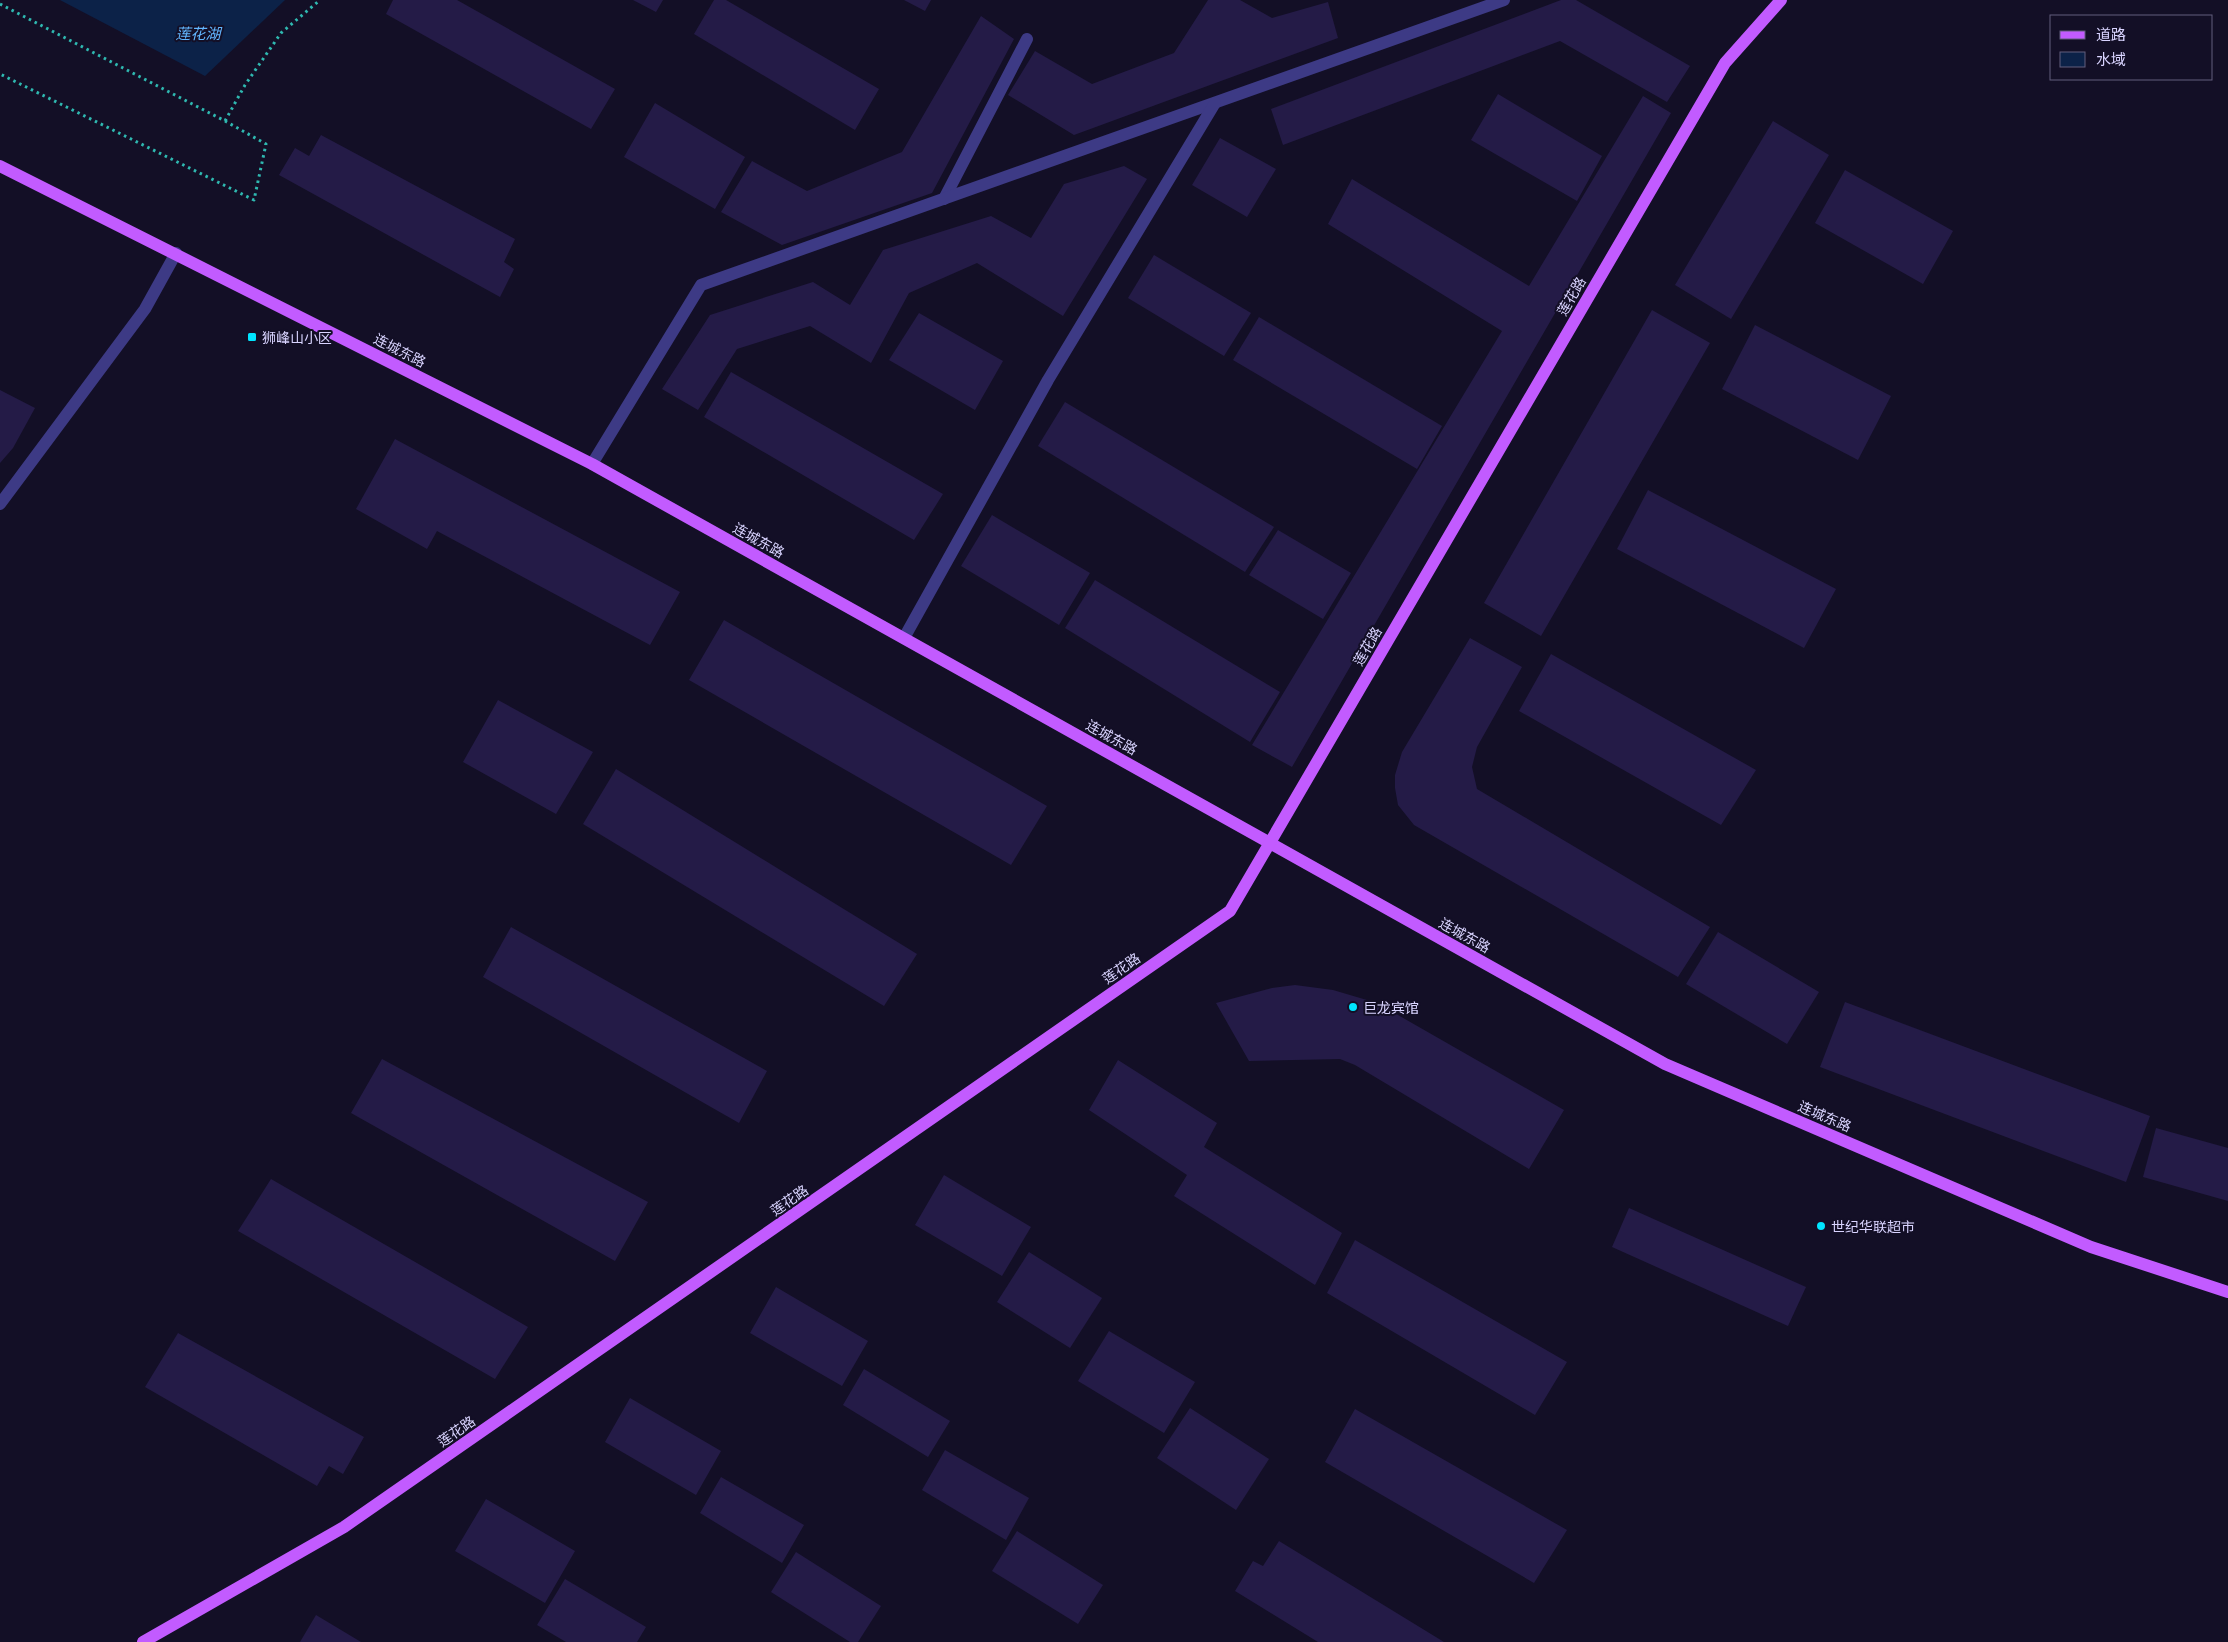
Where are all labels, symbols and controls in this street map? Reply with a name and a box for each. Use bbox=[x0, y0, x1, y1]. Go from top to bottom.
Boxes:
legend bbox=[2050, 15, 2213, 80]
water label: 莲花湖 bbox=[175, 23, 222, 44]
text: 道路 bbox=[2096, 24, 2126, 45]
text: 水域 bbox=[2096, 49, 2126, 70]
street label: 莲花路 bbox=[1552, 273, 1590, 319]
place label: 狮峰山小区 bbox=[262, 328, 332, 347]
street label: 连城东路 bbox=[371, 329, 429, 371]
marker: 狮峰山小区 bbox=[246, 331, 258, 343]
street label: 连城东路 bbox=[730, 518, 788, 562]
street label: 莲花路 bbox=[1348, 623, 1386, 669]
street label: 连城东路 bbox=[1083, 715, 1141, 759]
street label: 连城东路 bbox=[1436, 913, 1494, 957]
street label: 莲花路 bbox=[1098, 948, 1144, 988]
place label: 巨龙宾馆 bbox=[1363, 998, 1419, 1017]
marker: 巨龙宾馆 bbox=[1347, 1001, 1359, 1013]
street label: 连城东路 bbox=[1796, 1096, 1854, 1136]
street label: 莲花路 bbox=[766, 1180, 812, 1220]
place label: 世纪华联超市 bbox=[1831, 1217, 1915, 1236]
marker: 世纪华联超市 bbox=[1815, 1220, 1827, 1232]
street label: 莲花路 bbox=[433, 1411, 479, 1451]

